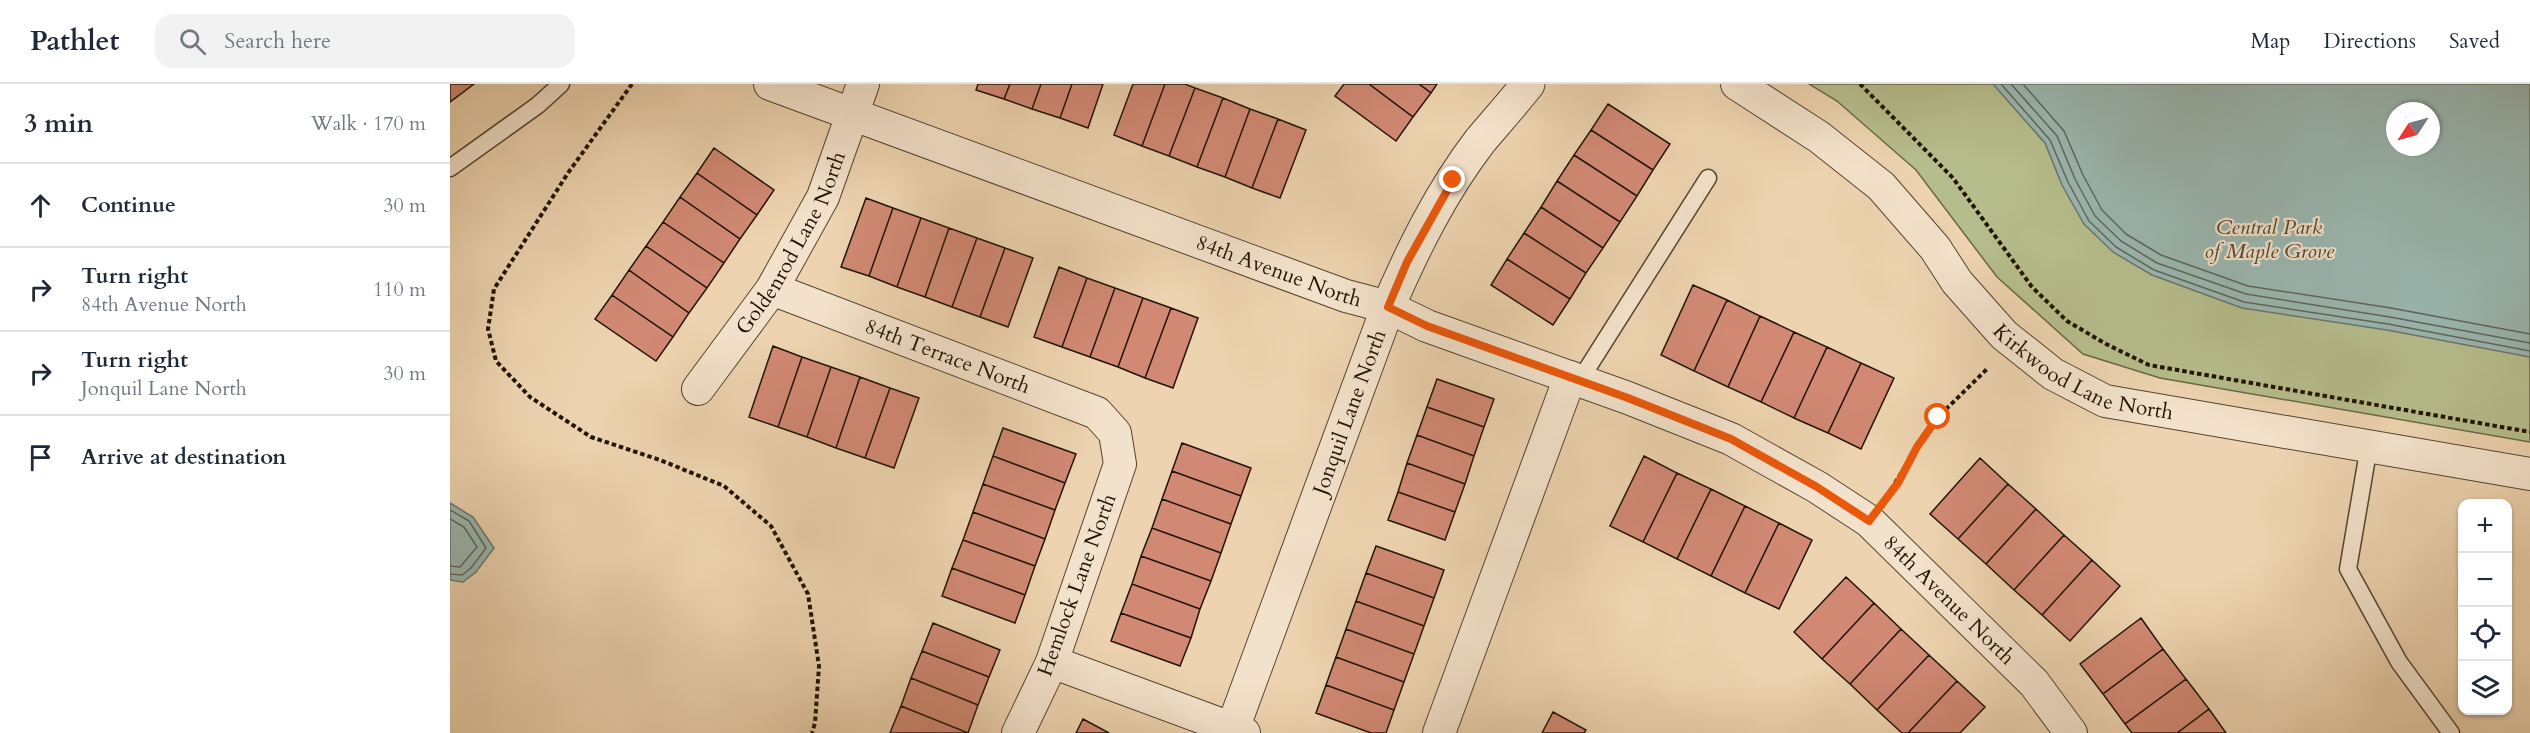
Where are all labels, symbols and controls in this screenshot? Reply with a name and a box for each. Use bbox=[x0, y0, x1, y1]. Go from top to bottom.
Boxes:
search box bbox=[155, 14, 575, 68]
text: Pathlet bbox=[30, 22, 119, 60]
icon: search bbox=[176, 25, 209, 58]
text: Search here bbox=[224, 26, 331, 56]
text: Map bbox=[2250, 27, 2290, 56]
text: Directions bbox=[2323, 27, 2416, 56]
text: Saved bbox=[2449, 27, 2500, 56]
north arrow bbox=[2386, 102, 2440, 156]
text: 3 min bbox=[24, 106, 93, 141]
text: Walk · 170 m bbox=[311, 110, 426, 137]
street label: Goldenrod Lane North bbox=[729, 147, 853, 341]
route end bbox=[1439, 166, 1465, 192]
icon: ahead bbox=[24, 189, 57, 222]
text: Continue bbox=[81, 190, 176, 220]
text: 30 m bbox=[383, 192, 426, 219]
park label: Central Park of Maple Grove bbox=[2204, 213, 2335, 266]
street label: 84th Avenue North bbox=[1192, 228, 1365, 314]
text: Turn right bbox=[81, 261, 188, 291]
icon: right bbox=[24, 273, 57, 306]
text: 110 m bbox=[373, 276, 426, 303]
text: 84th Avenue North bbox=[81, 291, 247, 318]
street label: 84th Terrace North bbox=[861, 311, 1035, 401]
street label: Kirkwood Lane North bbox=[1986, 317, 2176, 427]
street label: Jonquil Lane North bbox=[1305, 325, 1393, 502]
text: Turn right bbox=[81, 345, 188, 375]
icon: right bbox=[24, 357, 57, 390]
text: 30 m bbox=[383, 360, 426, 387]
text: Jonquil Lane North bbox=[81, 375, 247, 402]
route start bbox=[1924, 403, 1950, 429]
icon: arrive bbox=[24, 441, 57, 474]
text: Arrive at destination bbox=[81, 442, 286, 472]
street label: Hemlock Lane North bbox=[1031, 489, 1124, 680]
map controls bbox=[2458, 499, 2512, 715]
button: + bbox=[2458, 499, 2512, 553]
street label: 84th Avenue North bbox=[1877, 528, 2022, 671]
button: − bbox=[2458, 553, 2512, 607]
button: locate bbox=[2458, 607, 2512, 661]
button: layers bbox=[2458, 661, 2512, 715]

